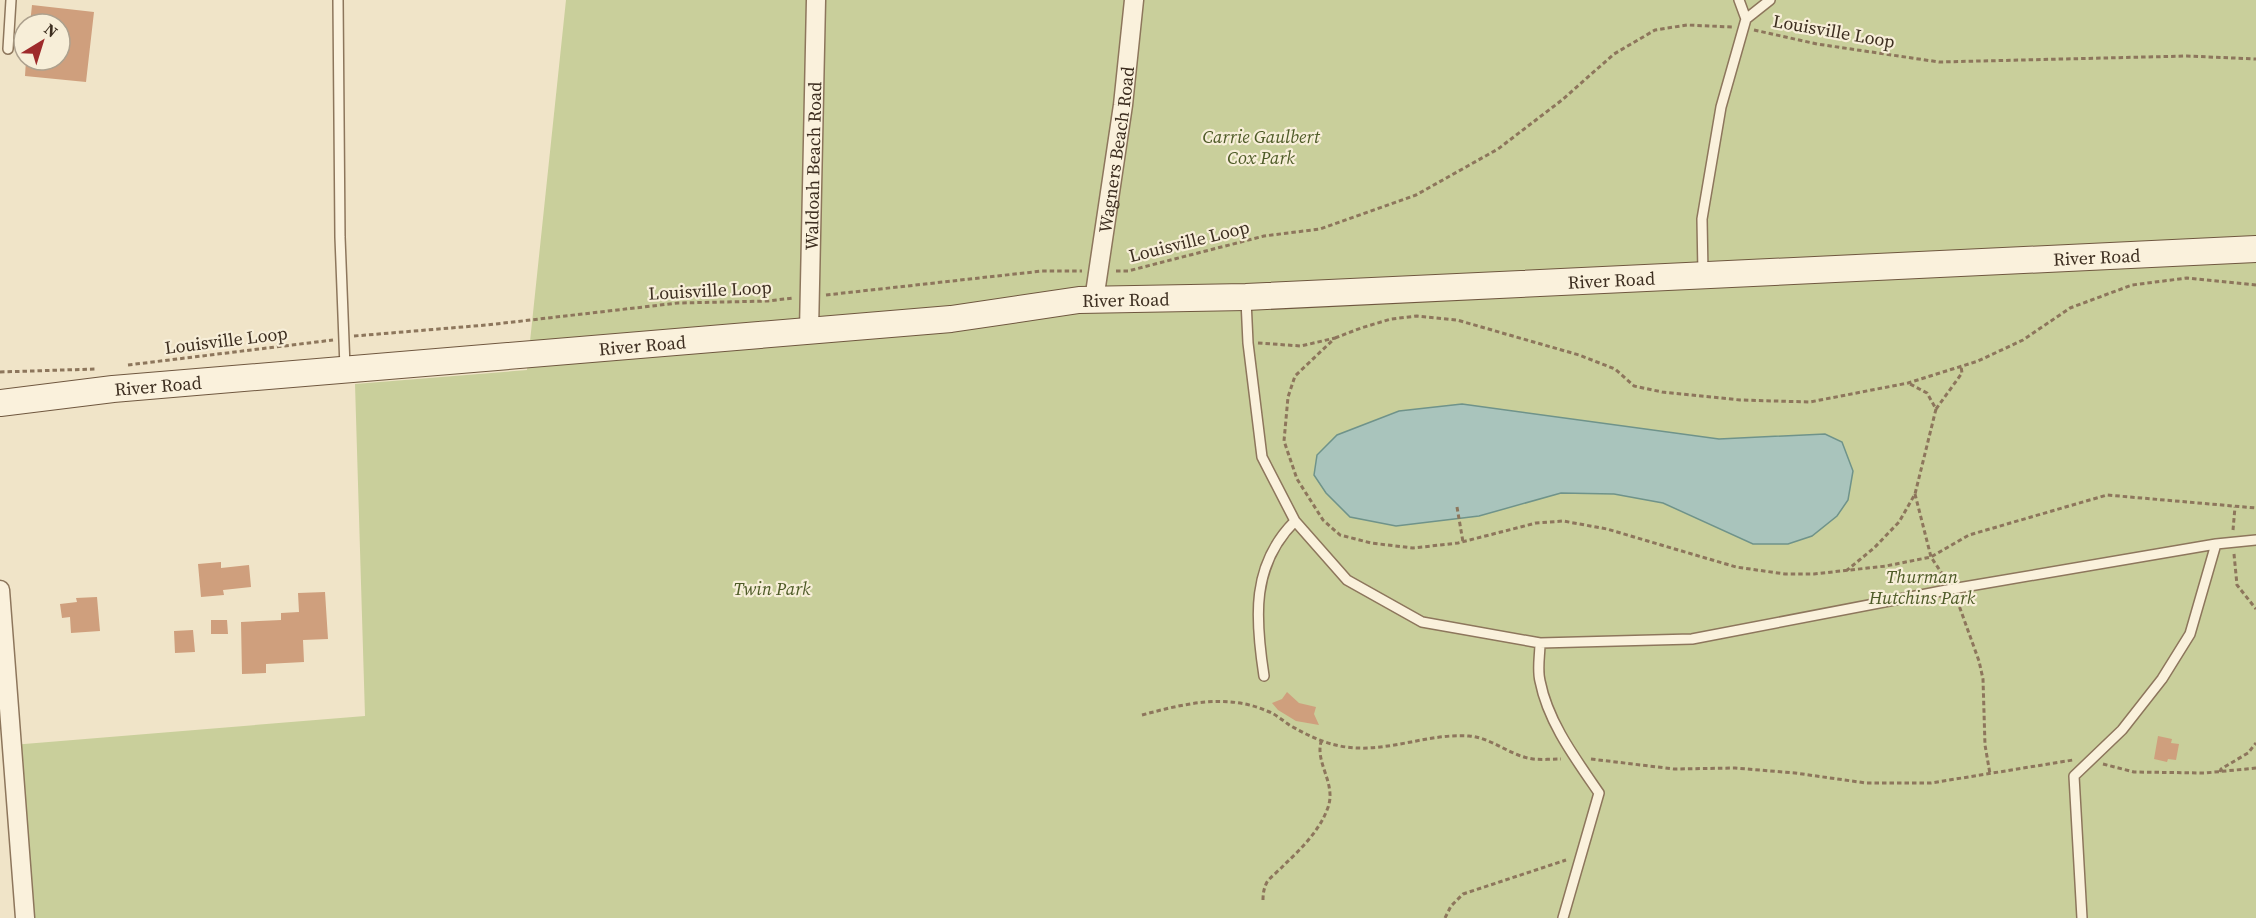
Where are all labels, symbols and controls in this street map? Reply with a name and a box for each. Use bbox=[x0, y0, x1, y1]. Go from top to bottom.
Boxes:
street label: Louisville Loop bbox=[1771, 8, 1897, 54]
north arrow bbox=[12, 12, 72, 72]
text: N bbox=[40, 18, 63, 43]
street label: Wagners Beach Road bbox=[1092, 65, 1139, 235]
street label: Waldoah Beach Road bbox=[798, 81, 827, 251]
park label: Carrie Gaulbert Cox Park bbox=[1202, 124, 1321, 170]
street label: Louisville Loop bbox=[1126, 214, 1252, 268]
street label: River Road bbox=[2053, 242, 2141, 271]
street label: River Road bbox=[1567, 265, 1656, 294]
street label: Louisville Loop bbox=[648, 274, 772, 306]
street label: River Road bbox=[1082, 286, 1170, 312]
street label: Louisville Loop bbox=[163, 320, 289, 360]
street label: River Road bbox=[598, 329, 687, 361]
street label: River Road bbox=[113, 369, 203, 401]
park label: Thurman Hutchins Park bbox=[1868, 564, 1976, 610]
park label: Twin Park bbox=[733, 576, 811, 601]

